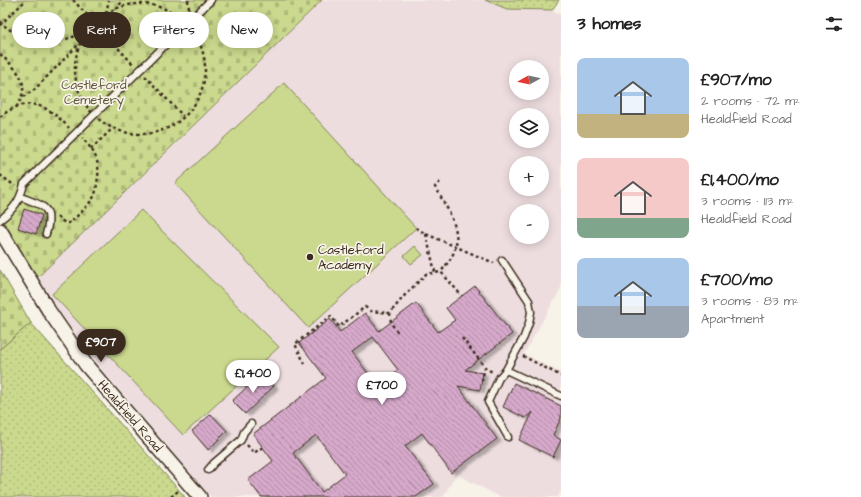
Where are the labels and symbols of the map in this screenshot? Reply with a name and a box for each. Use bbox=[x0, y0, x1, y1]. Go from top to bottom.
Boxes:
north arrow bbox=[509, 60, 549, 100]
park label: Castleford Cemetery bbox=[61, 76, 127, 110]
place label: Castleford Academy bbox=[318, 241, 384, 275]
marker: Castleford Academy bbox=[305, 252, 315, 262]
pin: £907 bbox=[77, 329, 125, 363]
pin: £1,400 bbox=[220, 360, 286, 394]
pin: £700 bbox=[358, 372, 406, 406]
street label: Healdfield Road bbox=[93, 376, 167, 456]

